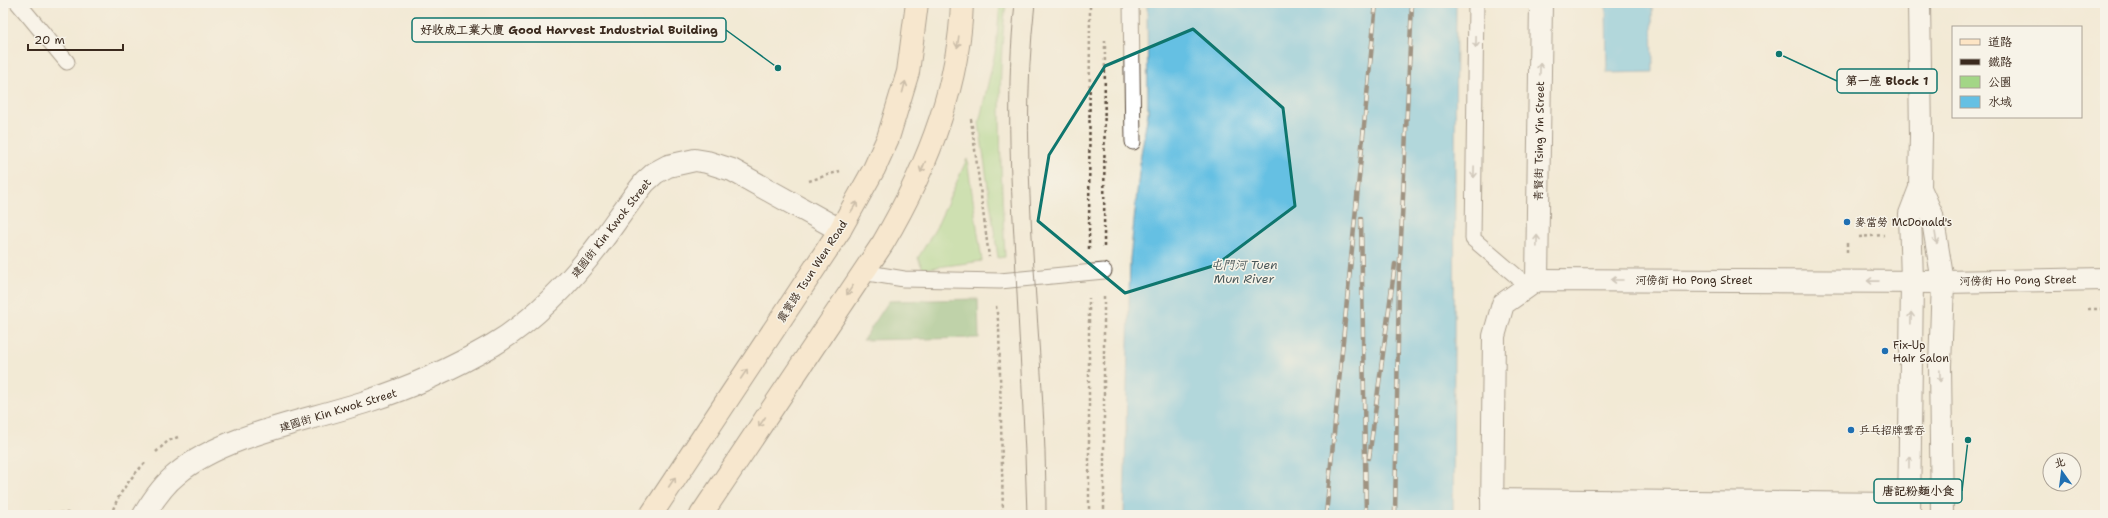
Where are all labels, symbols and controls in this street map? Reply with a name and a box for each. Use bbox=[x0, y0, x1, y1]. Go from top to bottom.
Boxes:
callout: 好收成工業大廈 Good Harvest Industrial Building bbox=[412, 18, 726, 42]
text: 好收成工業大廈 Good Harvest Industrial Building bbox=[420, 22, 718, 38]
scale bar bbox=[28, 26, 123, 52]
legend bbox=[1952, 26, 2082, 118]
text: 20 m bbox=[34, 32, 65, 48]
text: 道路 bbox=[1988, 34, 2012, 50]
one-way arrow bbox=[954, 35, 962, 48]
one-way arrow bbox=[1472, 35, 1479, 48]
text: 鐵路 bbox=[1988, 54, 2012, 70]
one-way arrow bbox=[1536, 63, 1544, 76]
callout: 第一座 Block 1 bbox=[1837, 69, 1937, 93]
text: 第一座 Block 1 bbox=[1845, 73, 1929, 89]
text: 公園 bbox=[1988, 74, 2012, 90]
one-way arrow bbox=[900, 81, 908, 94]
street label: 青賢街 Tsing Yin Street bbox=[1531, 81, 1548, 201]
text: 水域 bbox=[1988, 94, 2012, 110]
one-way arrow bbox=[919, 160, 926, 172]
one-way arrow bbox=[1470, 165, 1478, 178]
street label: 建國街 Kin Kwok Street bbox=[568, 175, 655, 281]
one-way arrow bbox=[850, 202, 858, 213]
place label: 麥當勞 McDonald's bbox=[1855, 215, 1952, 230]
street label: 震寰路 Tsun Wen Road bbox=[774, 217, 851, 325]
marker: 麥當勞 McDonald's bbox=[1842, 217, 1852, 227]
one-way arrow bbox=[1932, 231, 1940, 244]
one-way arrow bbox=[1533, 235, 1541, 248]
water label: 屯門河 Tuen Mun River bbox=[1210, 257, 1278, 287]
street label: 河傍街 Ho Pong Street bbox=[1959, 272, 2077, 289]
street label: 河傍街 Ho Pong Street bbox=[1635, 273, 1753, 288]
one-way arrow bbox=[1611, 276, 1624, 284]
one-way arrow bbox=[1867, 277, 1880, 285]
one-way arrow bbox=[846, 284, 854, 295]
one-way arrow bbox=[1907, 312, 1915, 325]
place label: Fix-Up Hair Salon bbox=[1893, 338, 1949, 366]
marker: Fix-Up Hair Salon bbox=[1880, 346, 1890, 356]
one-way arrow bbox=[740, 369, 748, 380]
one-way arrow bbox=[1936, 369, 1944, 382]
street label: 建國街 Kin Kwok Street bbox=[278, 385, 399, 436]
one-way arrow bbox=[758, 416, 766, 428]
place label: 乒乓招牌雲吞 bbox=[1859, 423, 1925, 438]
marker: 乒乓招牌雲吞 bbox=[1846, 425, 1856, 435]
north arrow bbox=[2042, 452, 2082, 492]
text: 北 bbox=[2053, 454, 2067, 471]
one-way arrow bbox=[1905, 456, 1913, 469]
one-way arrow bbox=[668, 477, 676, 488]
callout: 唐記粉麵小食 bbox=[1874, 479, 1962, 503]
text: 唐記粉麵小食 bbox=[1882, 483, 1954, 499]

